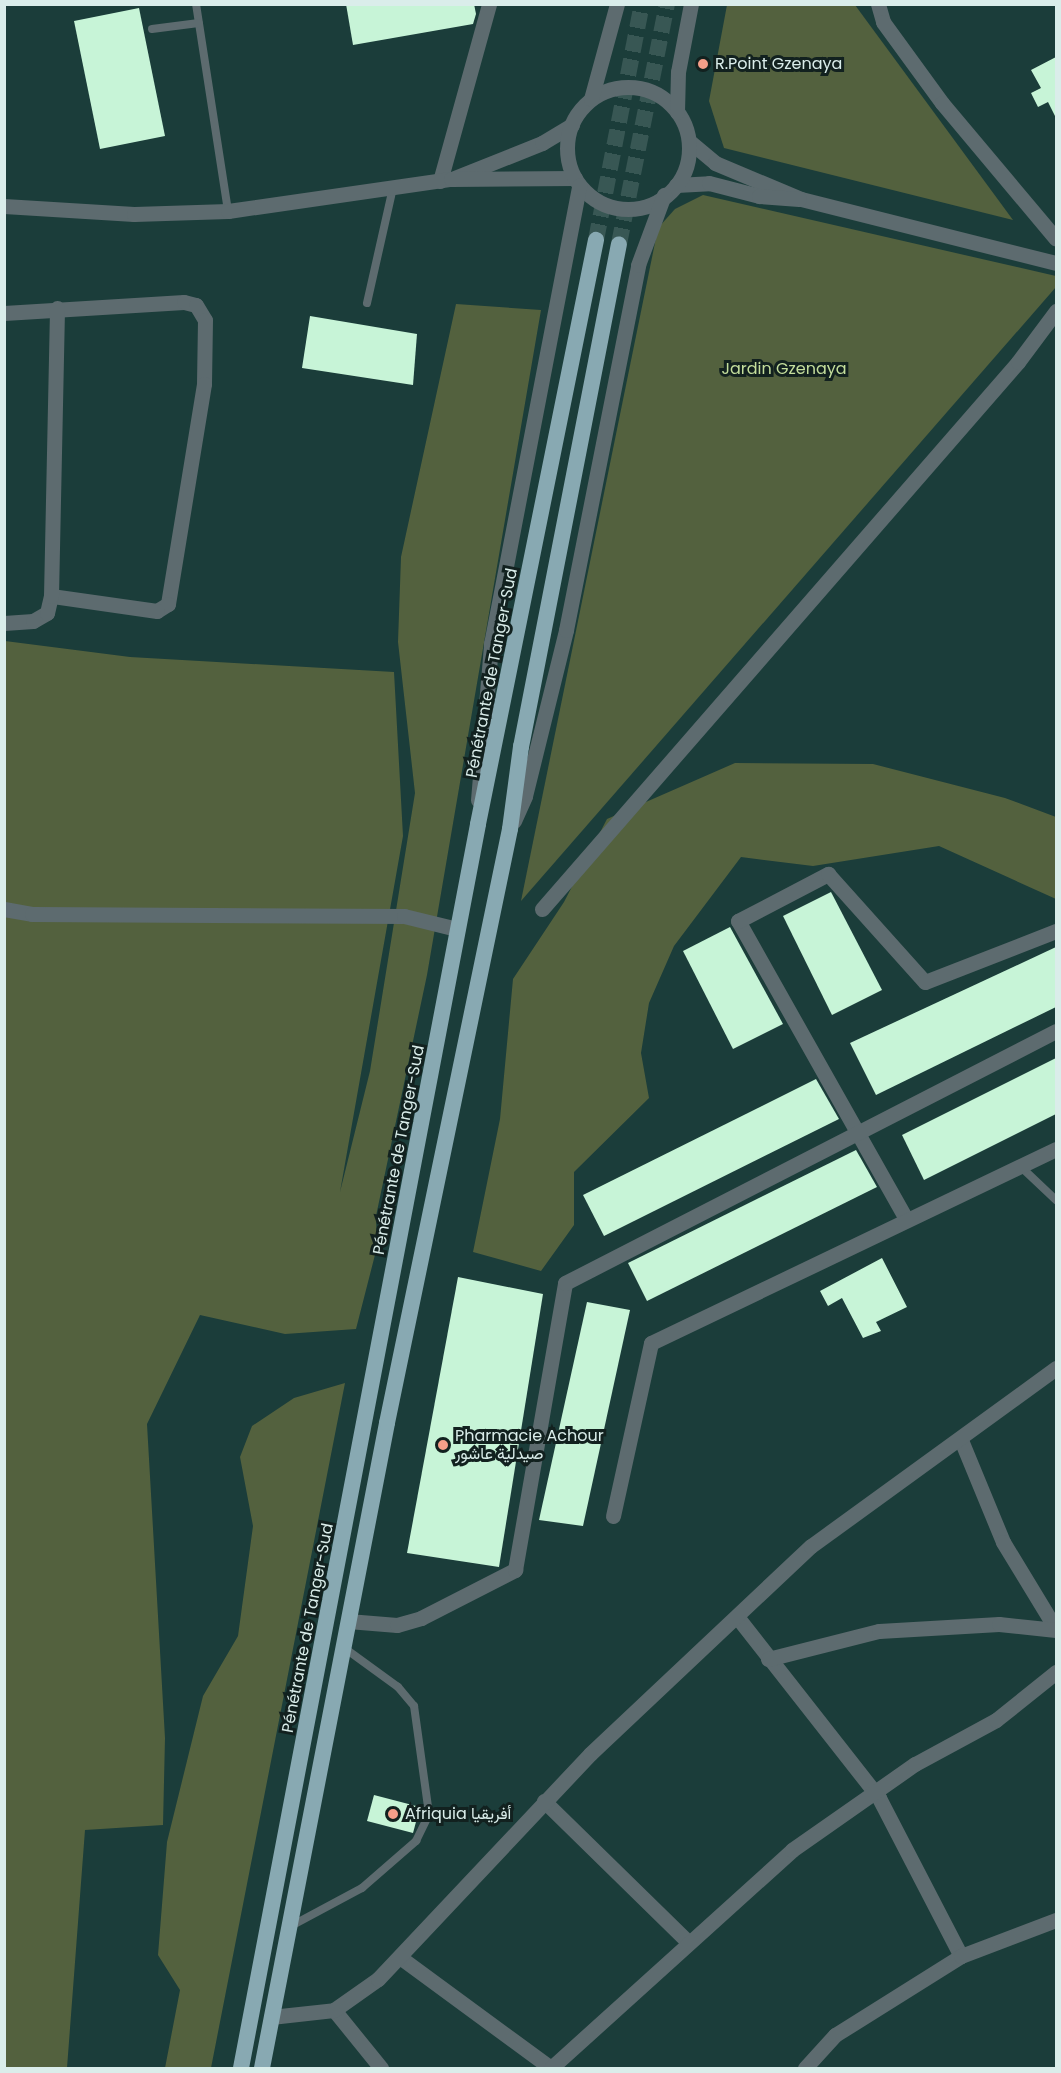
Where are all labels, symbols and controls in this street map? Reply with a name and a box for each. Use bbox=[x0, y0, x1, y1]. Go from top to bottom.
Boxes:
place label: R.Point Gzenaya bbox=[715, 54, 842, 74]
marker: R.Point Gzenaya bbox=[696, 57, 710, 71]
park label: Jardin Gzenaya bbox=[721, 359, 847, 379]
street label: Pénétrante de Tanger-Sud bbox=[462, 567, 522, 779]
street label: Pénétrante de Tanger-Sud bbox=[369, 1044, 429, 1256]
place label: Pharmacie Achour صيدلية عاشور bbox=[455, 1426, 604, 1464]
marker: Pharmacie Achour صيدلية عاشور bbox=[436, 1438, 450, 1452]
street label: Pénétrante de Tanger-Sud bbox=[278, 1522, 338, 1734]
place label: Afriquia أفريقيا bbox=[405, 1804, 511, 1824]
marker: Afriquia أفريقيا bbox=[386, 1807, 400, 1821]

